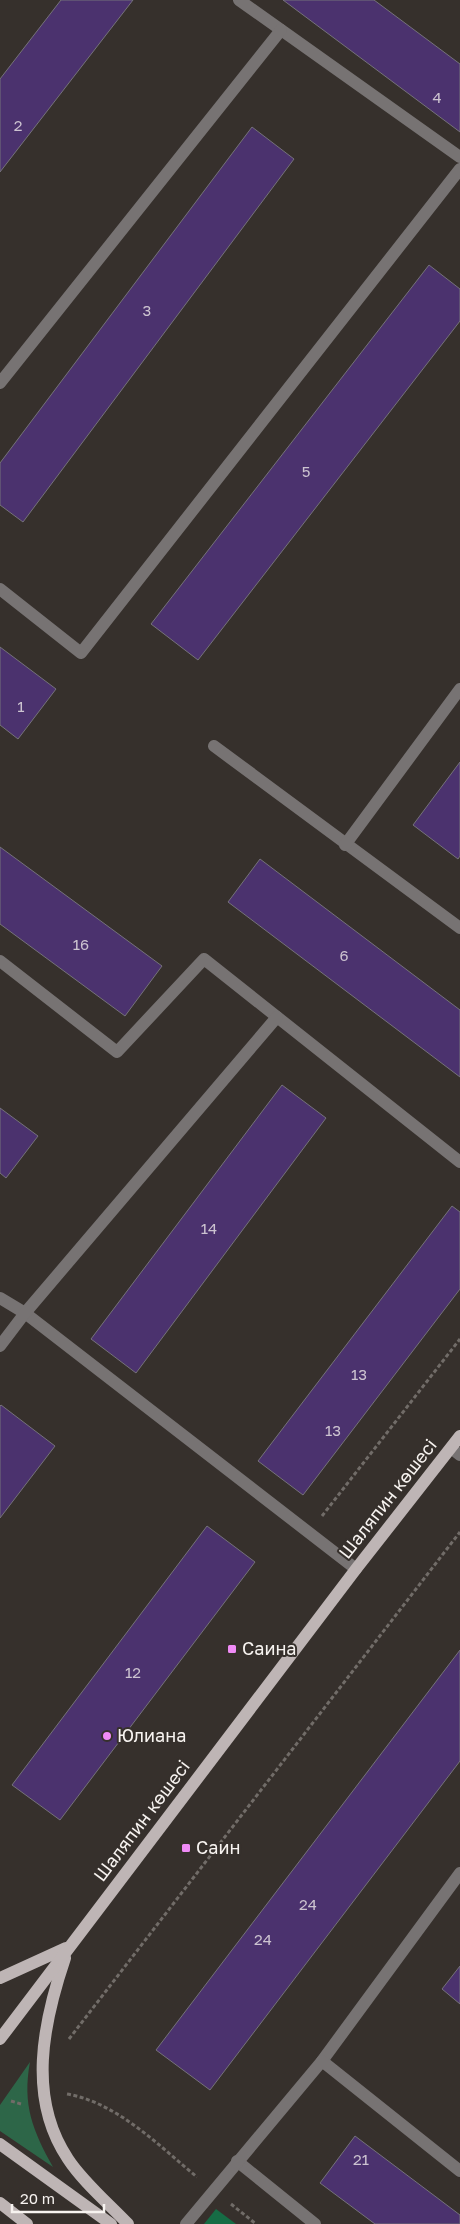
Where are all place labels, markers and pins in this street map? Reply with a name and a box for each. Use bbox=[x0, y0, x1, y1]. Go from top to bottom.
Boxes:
place label: Саина bbox=[242, 1637, 297, 1659]
marker: Саина bbox=[226, 1643, 238, 1655]
place label: Юлиана bbox=[117, 1724, 186, 1746]
marker: Юлиана bbox=[101, 1730, 113, 1742]
place label: Саин bbox=[196, 1836, 240, 1858]
marker: Саин bbox=[180, 1842, 192, 1854]

